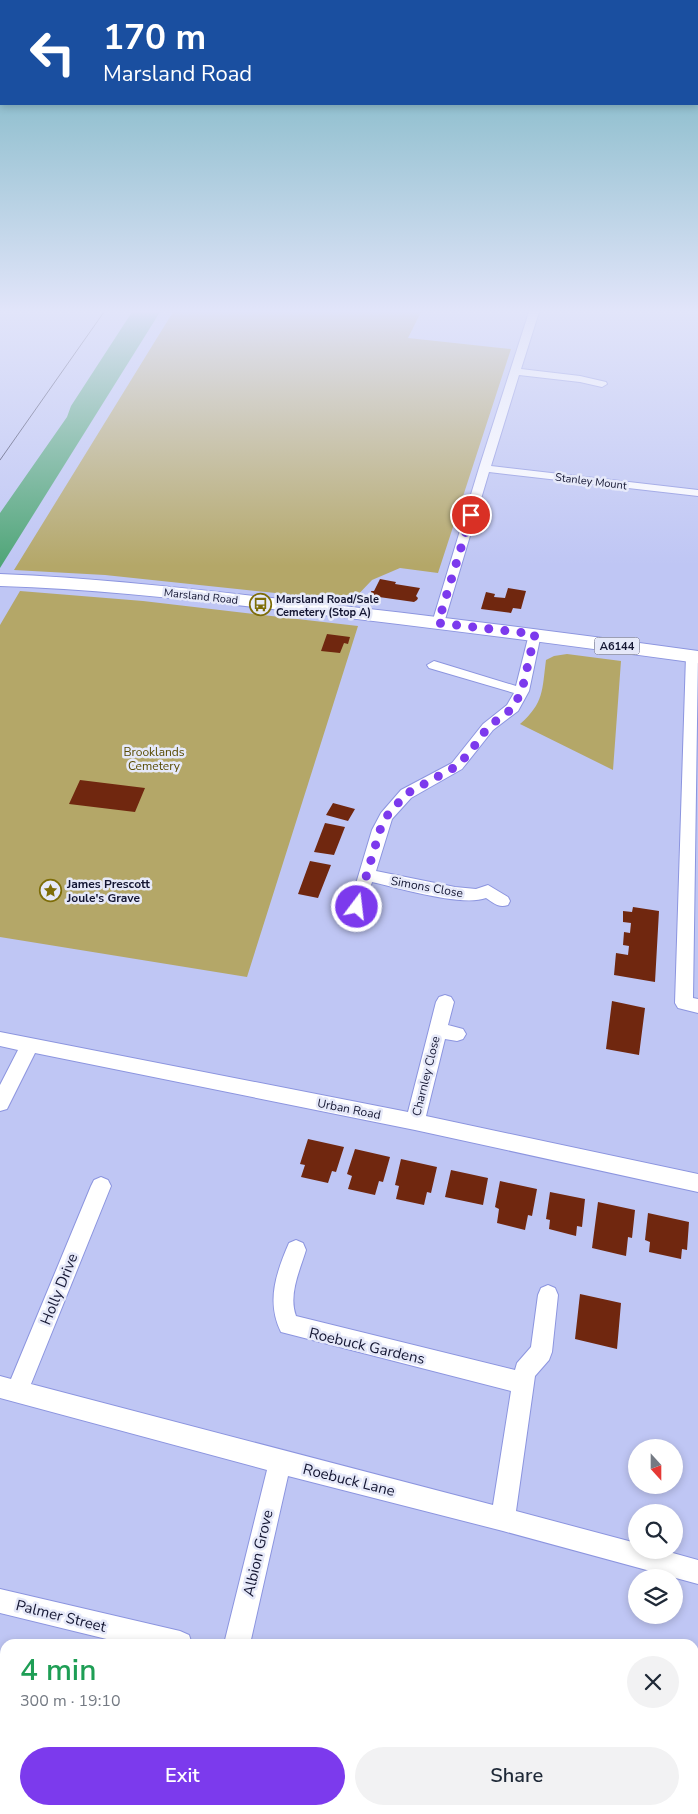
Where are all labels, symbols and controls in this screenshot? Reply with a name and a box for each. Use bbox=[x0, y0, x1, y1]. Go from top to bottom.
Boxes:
text: 170 m bbox=[103, 14, 206, 61]
icon: left bbox=[20, 20, 85, 85]
text: Marsland Road bbox=[103, 59, 252, 89]
street label: Stanley Mount bbox=[554, 470, 628, 493]
pin bbox=[450, 494, 492, 536]
icon: arrive bbox=[457, 501, 485, 529]
street label: Marsland Road bbox=[163, 585, 239, 608]
place label: Marsland Road/Sale Cemetery (Stop A) bbox=[276, 592, 379, 620]
bus stop icon: Marsland Road/Sale Cemetery (Stop A) bbox=[248, 593, 272, 617]
road number: A6144 bbox=[594, 637, 640, 654]
park label: Brooklands Cemetery bbox=[123, 744, 185, 774]
street label: Simons Close bbox=[390, 873, 464, 901]
place label: James Prescott Joule's Grave bbox=[66, 876, 150, 906]
place icon: James Prescott Joule's Grave bbox=[39, 879, 63, 903]
position arrow bbox=[330, 880, 382, 932]
street label: Charnley Close bbox=[408, 1034, 444, 1118]
street label: Urban Road bbox=[316, 1095, 382, 1123]
street label: Holly Drive bbox=[36, 1250, 82, 1328]
street label: Roebuck Gardens bbox=[307, 1323, 427, 1369]
north arrow bbox=[628, 1439, 682, 1494]
map controls bbox=[628, 1439, 683, 1624]
street label: Roebuck Lane bbox=[301, 1459, 397, 1501]
button: search bbox=[628, 1504, 683, 1559]
street label: Albion Grove bbox=[238, 1508, 278, 1598]
button: layers bbox=[628, 1569, 683, 1624]
street label: Palmer Street bbox=[14, 1595, 109, 1637]
text: 4 min bbox=[20, 1650, 96, 1691]
button: close bbox=[627, 1656, 679, 1708]
text: 300 m · 19:10 bbox=[20, 1690, 121, 1712]
button: Exit bbox=[20, 1747, 345, 1805]
button: Share bbox=[355, 1747, 679, 1805]

